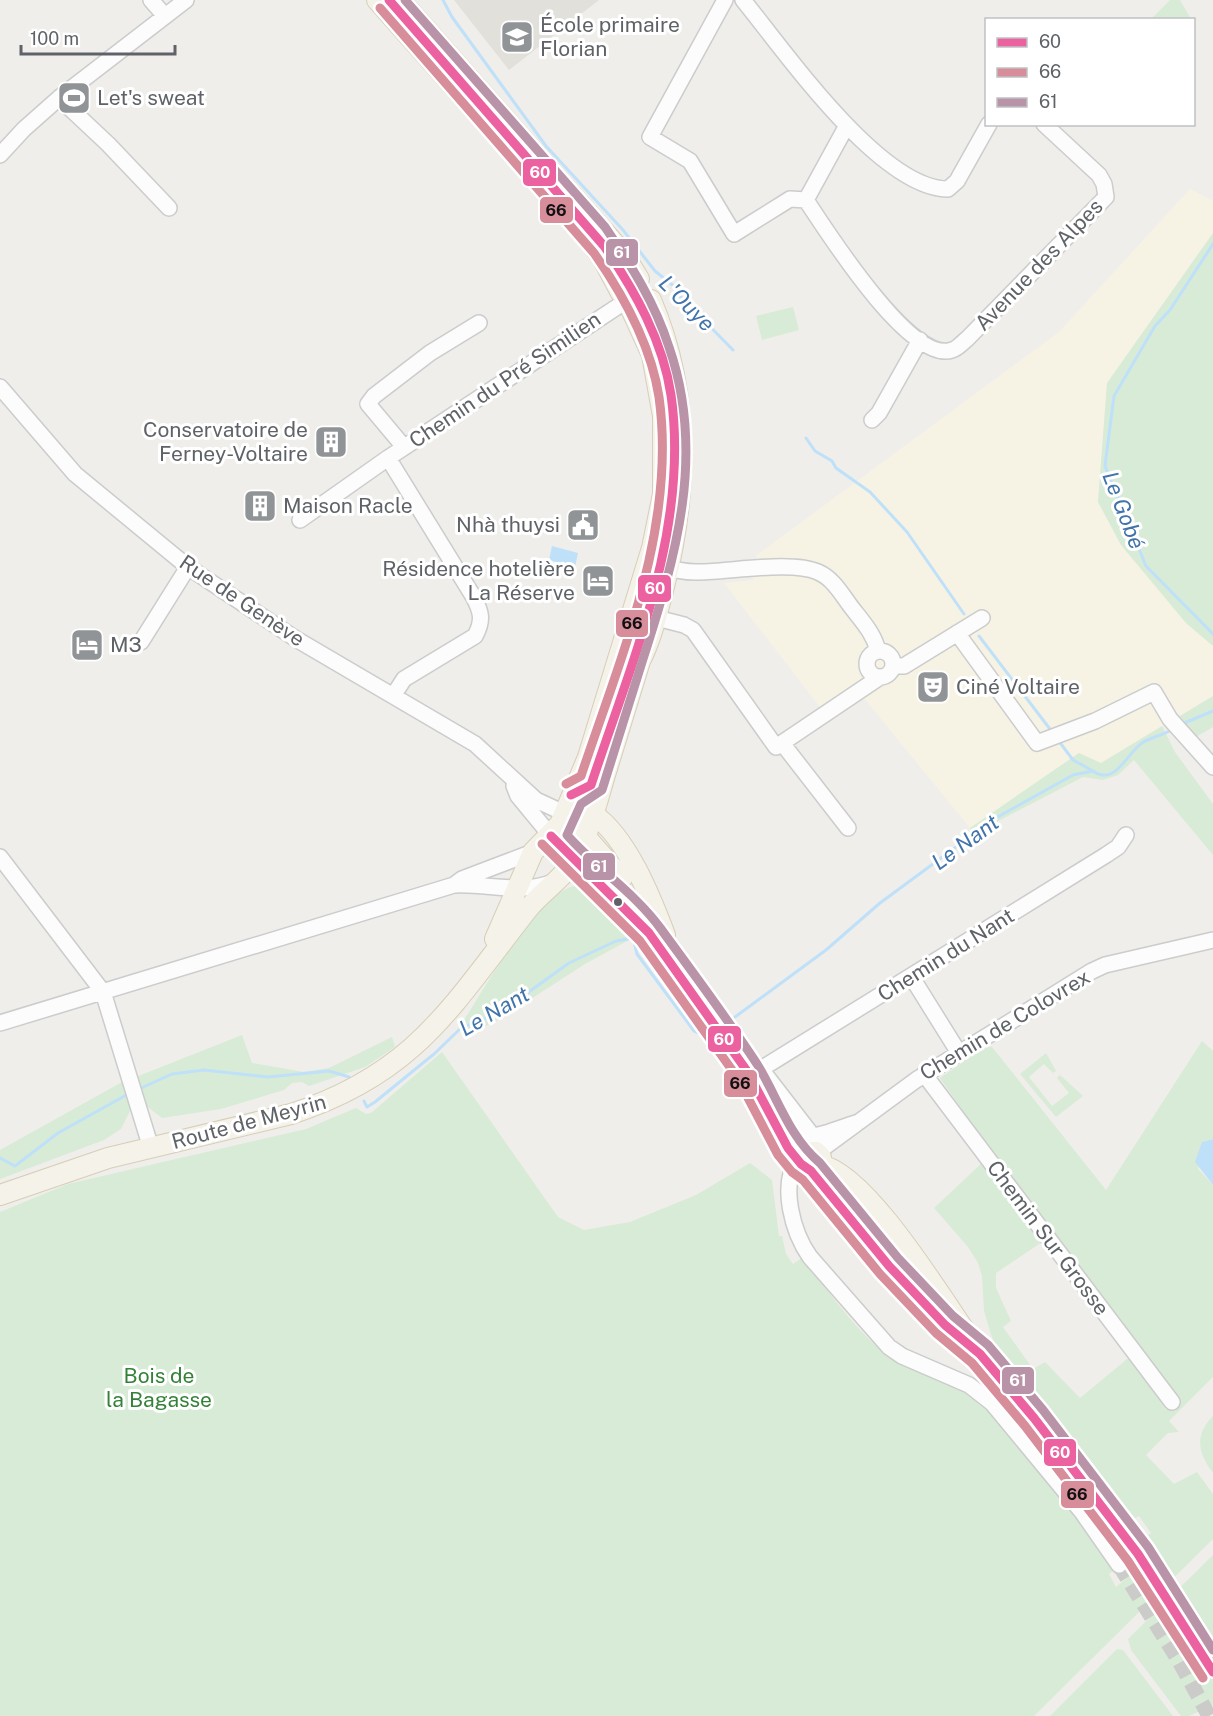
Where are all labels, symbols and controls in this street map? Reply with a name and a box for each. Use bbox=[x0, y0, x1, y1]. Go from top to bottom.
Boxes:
place label: École primaire Florian bbox=[540, 12, 680, 61]
scale bar bbox=[21, 18, 176, 56]
legend bbox=[985, 18, 1195, 126]
school or university icon: École primaire Florian bbox=[499, 19, 535, 55]
text: 100 m bbox=[30, 28, 79, 49]
text: 60 bbox=[1039, 31, 1061, 52]
text: 66 bbox=[1039, 61, 1061, 82]
sports icon: Let's sweat bbox=[56, 80, 92, 116]
place label: Let's sweat bbox=[97, 85, 205, 110]
text: 61 bbox=[1039, 91, 1058, 112]
line badge: 60 bbox=[522, 158, 557, 187]
text: 60 bbox=[530, 163, 550, 182]
street label: Avenue des Alpes bbox=[970, 194, 1108, 336]
line badge: 66 bbox=[539, 196, 574, 224]
text: 66 bbox=[545, 201, 567, 220]
line badge: 61 bbox=[605, 238, 639, 267]
text: 61 bbox=[613, 243, 631, 262]
water label: L'Ouye bbox=[654, 270, 720, 336]
street label: Chemin du Pré Similien bbox=[404, 306, 605, 453]
place label: Conservatoire de Ferney-Voltaire bbox=[143, 417, 308, 466]
building icon: Conservatoire de Ferney-Voltaire bbox=[313, 424, 349, 460]
water label: Le Gobé bbox=[1097, 467, 1151, 553]
building icon: Maison Racle bbox=[242, 488, 278, 524]
place label: Maison Racle bbox=[283, 493, 413, 518]
public building icon: Nhà thuysi bbox=[565, 507, 601, 543]
place label: Nhà thuysi bbox=[456, 512, 560, 537]
street label: Rue de Genève bbox=[175, 550, 310, 652]
place label: Résidence hotelière La Réserve bbox=[382, 556, 575, 605]
hotel icon: Résidence hotelière La Réserve bbox=[580, 563, 616, 599]
line badge: 60 bbox=[637, 574, 672, 603]
text: 60 bbox=[645, 579, 665, 598]
line badge: 66 bbox=[615, 609, 649, 638]
text: 66 bbox=[621, 614, 643, 633]
hotel icon: M3 bbox=[69, 627, 105, 663]
place label: M3 bbox=[110, 632, 142, 657]
theatre icon: Ciné Voltaire bbox=[915, 669, 951, 705]
place label: Ciné Voltaire bbox=[956, 674, 1080, 699]
water label: Le Nant bbox=[926, 809, 1004, 875]
line badge: 61 bbox=[582, 852, 616, 881]
text: 61 bbox=[590, 857, 608, 876]
unlabelled marker bbox=[612, 896, 624, 908]
street label: Chemin du Nant bbox=[873, 903, 1018, 1006]
street label: Chemin de Colovrex bbox=[915, 964, 1094, 1085]
water label: Le Nant bbox=[454, 980, 534, 1041]
line badge: 60 bbox=[707, 1025, 742, 1053]
text: 60 bbox=[714, 1030, 734, 1049]
line badge: 66 bbox=[723, 1069, 758, 1098]
text: 66 bbox=[729, 1074, 751, 1093]
street label: Route de Meyrin bbox=[169, 1089, 329, 1154]
street label: Chemin Sur Grosse bbox=[982, 1155, 1115, 1320]
park label: Bois de la Bagasse bbox=[106, 1363, 212, 1412]
line badge: 61 bbox=[1001, 1366, 1035, 1395]
text: 61 bbox=[1009, 1371, 1027, 1390]
line badge: 60 bbox=[1043, 1438, 1077, 1467]
text: 60 bbox=[1050, 1443, 1070, 1462]
line badge: 66 bbox=[1060, 1480, 1095, 1509]
text: 66 bbox=[1066, 1485, 1088, 1504]

